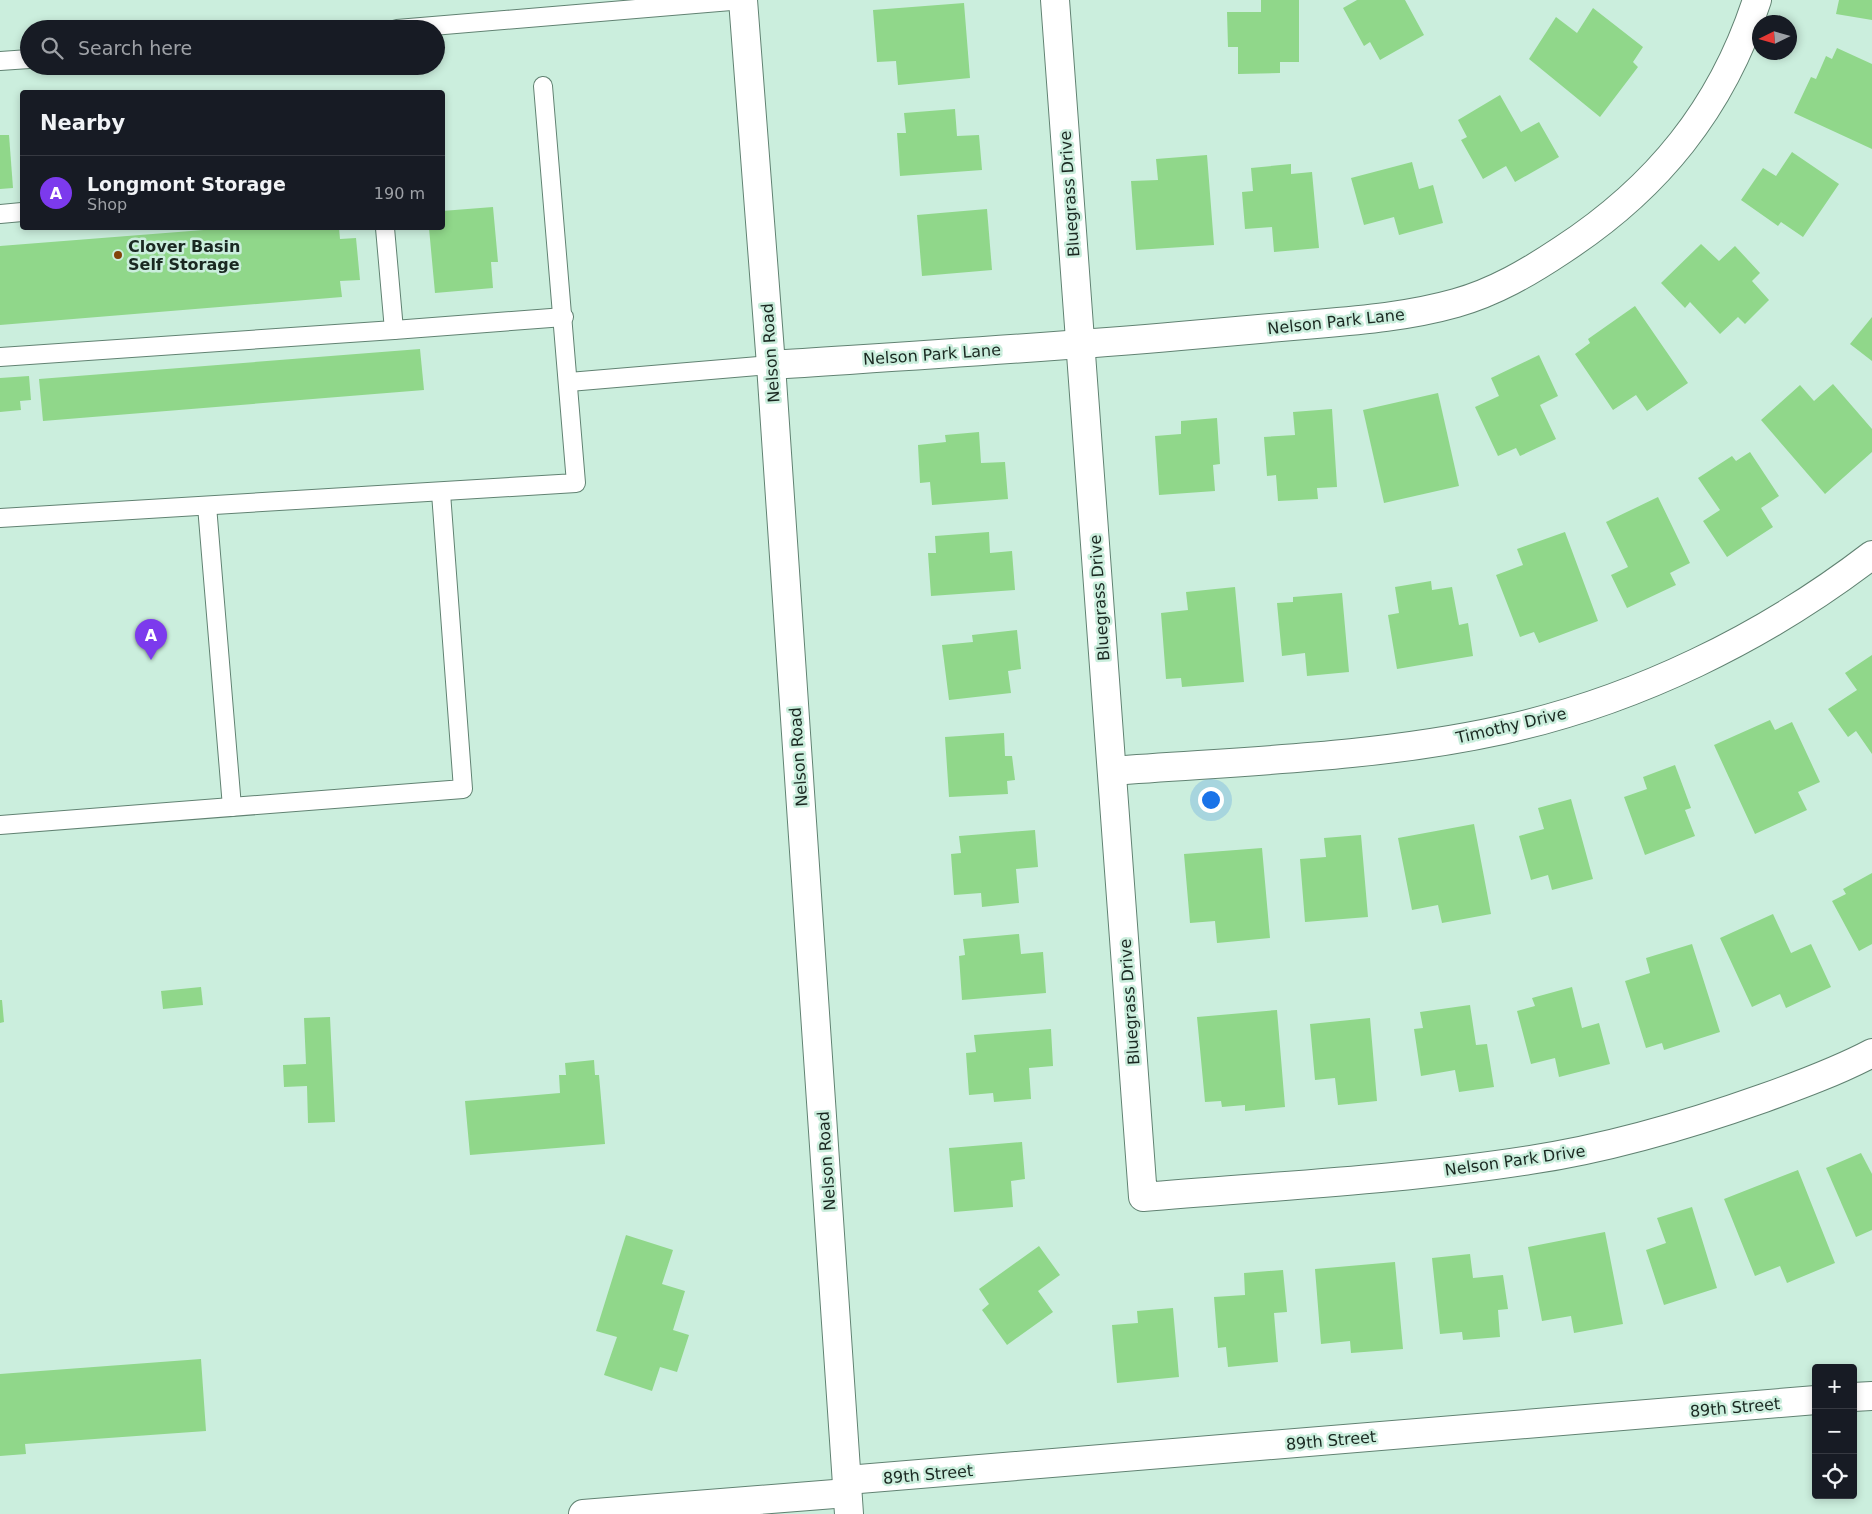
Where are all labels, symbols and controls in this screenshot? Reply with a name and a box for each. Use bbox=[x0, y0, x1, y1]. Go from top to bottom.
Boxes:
north arrow bbox=[1752, 15, 1797, 60]
search box bbox=[20, 20, 445, 75]
icon: search bbox=[38, 34, 66, 62]
text: Search here bbox=[78, 37, 192, 59]
text: Nearby bbox=[40, 111, 125, 135]
street label: Bluegrass Drive bbox=[1056, 130, 1083, 258]
text: Longmont Storage bbox=[87, 173, 286, 195]
text: A bbox=[50, 184, 62, 203]
text: 190 m bbox=[374, 184, 425, 203]
text: Shop bbox=[87, 195, 127, 214]
place label: Clover Basin Self Storage bbox=[128, 237, 240, 274]
marker: Clover Basin Self Storage bbox=[112, 249, 124, 261]
street label: Nelson Road bbox=[758, 303, 783, 403]
street label: Nelson Park Lane bbox=[1266, 305, 1406, 338]
street label: Nelson Park Lane bbox=[863, 340, 1002, 369]
street label: Bluegrass Drive bbox=[1086, 534, 1113, 662]
pin: A bbox=[135, 619, 167, 660]
street label: Timothy Drive bbox=[1453, 704, 1568, 748]
street label: Nelson Road bbox=[786, 707, 811, 807]
your location bbox=[1198, 787, 1224, 813]
street label: Bluegrass Drive bbox=[1116, 938, 1143, 1066]
street label: Nelson Road bbox=[814, 1111, 839, 1211]
street label: Nelson Park Drive bbox=[1443, 1141, 1587, 1180]
map controls bbox=[1812, 1364, 1857, 1499]
button: + bbox=[1812, 1364, 1857, 1409]
street label: 89th Street bbox=[1689, 1394, 1781, 1421]
button: − bbox=[1812, 1409, 1857, 1454]
street label: 89th Street bbox=[1285, 1427, 1377, 1454]
button: locate bbox=[1812, 1454, 1857, 1499]
street label: 89th Street bbox=[882, 1461, 974, 1488]

